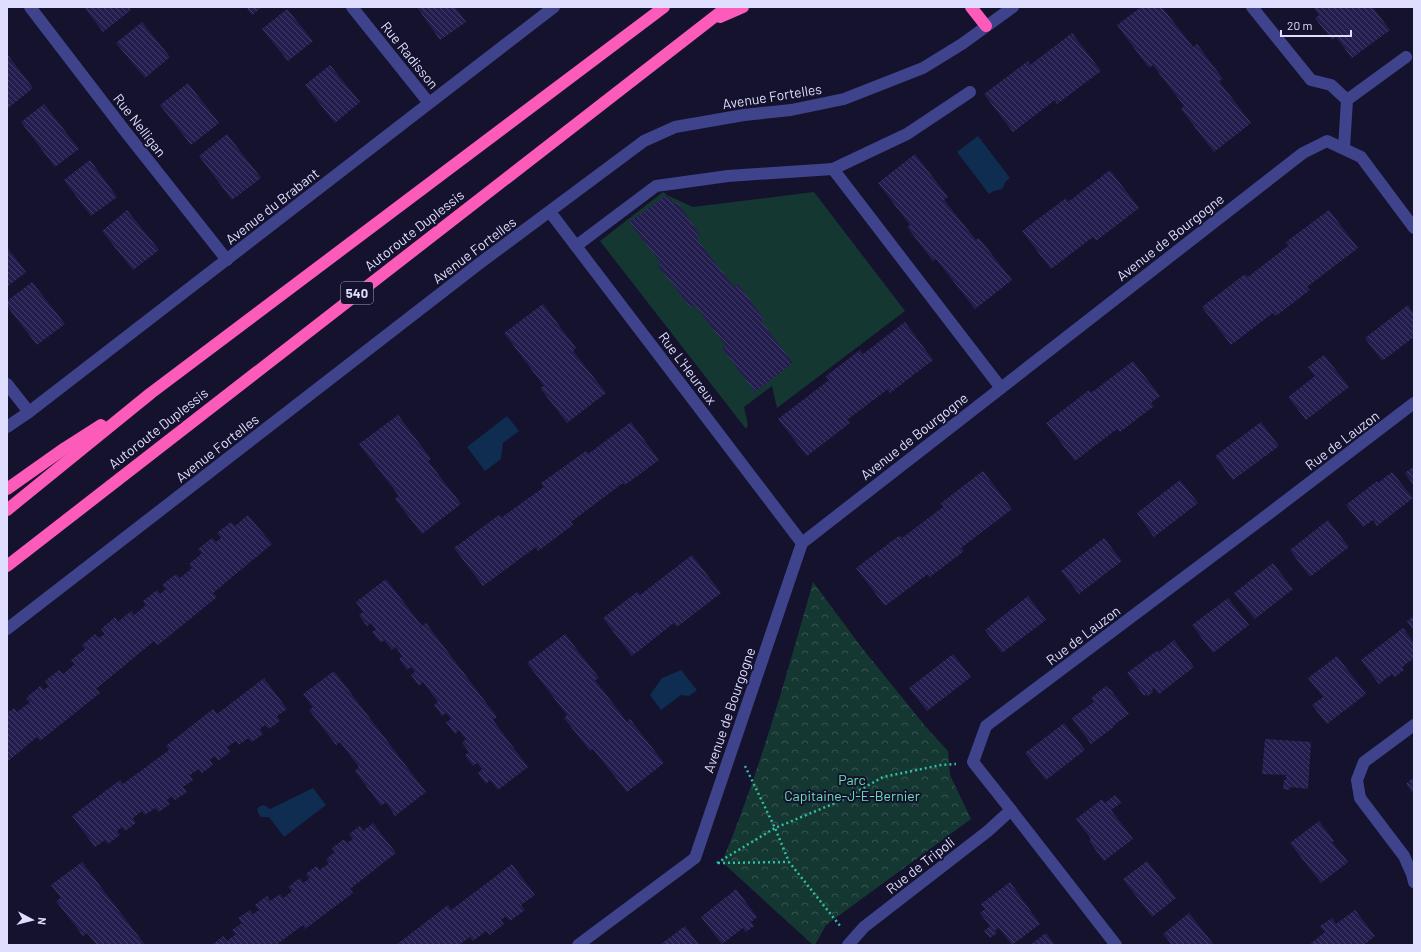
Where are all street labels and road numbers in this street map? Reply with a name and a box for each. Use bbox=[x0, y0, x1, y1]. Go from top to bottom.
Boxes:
street label: Rue Radisson bbox=[378, 18, 442, 92]
street label: Avenue Fortelles bbox=[721, 80, 823, 112]
street label: Rue Nelligan bbox=[110, 90, 170, 160]
street label: Avenue du Brabant bbox=[222, 164, 322, 248]
street label: Autoroute Duplessis bbox=[361, 186, 467, 274]
street label: Avenue de Bourgogne bbox=[1113, 190, 1227, 284]
street label: Avenue Fortelles bbox=[429, 213, 519, 287]
road number: 540 bbox=[341, 282, 373, 304]
street label: Rue L'Heureux bbox=[655, 328, 721, 408]
street label: Autoroute Duplessis bbox=[105, 384, 211, 472]
street label: Avenue de Bourgogne bbox=[857, 389, 971, 483]
street label: Rue de Lauzon bbox=[1302, 407, 1382, 473]
street label: Avenue Fortelles bbox=[172, 410, 262, 486]
street label: Rue de Lauzon bbox=[1043, 602, 1123, 668]
street label: Avenue de Bourgogne bbox=[700, 645, 758, 775]
street label: Rue de Tripoli bbox=[882, 833, 958, 897]

